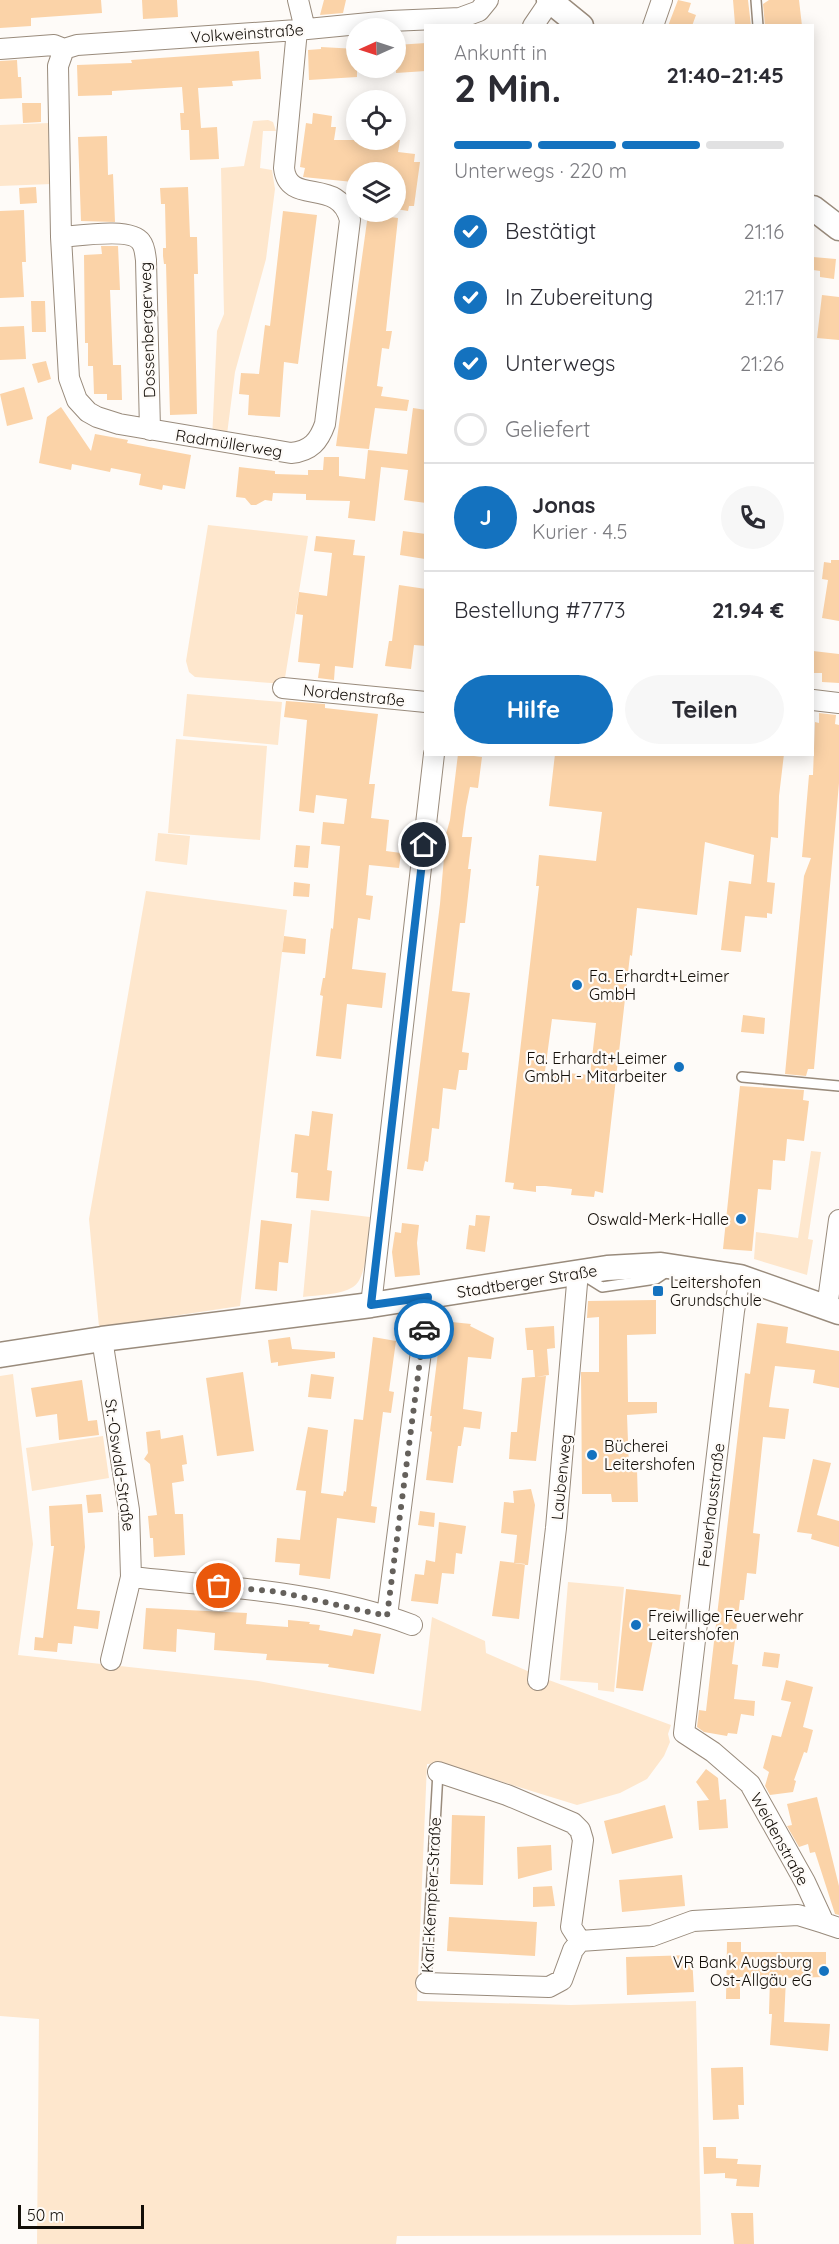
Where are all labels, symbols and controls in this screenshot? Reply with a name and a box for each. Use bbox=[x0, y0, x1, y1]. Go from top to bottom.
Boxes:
north arrow bbox=[346, 18, 406, 78]
map controls bbox=[346, 18, 406, 222]
street label: Volkweinstraße bbox=[190, 19, 304, 47]
text: Ankunft in bbox=[454, 40, 547, 65]
text: 21:40–21:45 bbox=[666, 61, 784, 89]
text: 2 Min. bbox=[454, 63, 561, 112]
button: locate bbox=[346, 90, 406, 150]
text: Unterwegs · 220 m bbox=[454, 158, 627, 183]
button: layers bbox=[346, 162, 406, 222]
icon: check bbox=[454, 215, 487, 248]
text: Bestätigt bbox=[505, 217, 596, 245]
text: 21:16 bbox=[744, 219, 784, 244]
street label: Dossenbergerweg bbox=[135, 262, 159, 398]
icon: check bbox=[454, 281, 487, 314]
text: In Zubereitung bbox=[505, 283, 653, 311]
text: 21:17 bbox=[744, 285, 784, 310]
icon: check bbox=[454, 347, 487, 380]
text: Unterwegs bbox=[505, 349, 615, 377]
text: 21:26 bbox=[740, 351, 784, 376]
text: Geliefert bbox=[505, 415, 590, 443]
street label: Radmüllerweg bbox=[174, 425, 284, 461]
button: phone bbox=[721, 486, 784, 549]
text: Jonas bbox=[532, 491, 595, 519]
text: J bbox=[479, 503, 492, 531]
text: Kurier · 4.5 bbox=[532, 519, 628, 544]
text: Bestellung #7773 bbox=[454, 596, 626, 624]
text: 21.94 € bbox=[712, 596, 784, 624]
button: Hilfe bbox=[454, 675, 613, 744]
button: Teilen bbox=[625, 675, 784, 744]
street label: Nordenstraße bbox=[302, 680, 406, 710]
pin bbox=[398, 819, 449, 870]
icon: home bbox=[407, 828, 440, 861]
place label: Fa. Erhardt+Leimer GmbH bbox=[589, 966, 729, 1004]
marker: Fa. Erhardt+Leimer GmbH bbox=[570, 978, 584, 992]
place label: Fa. Erhardt+Leimer GmbH - Mitarbeiter bbox=[524, 1048, 667, 1086]
marker: Fa. Erhardt+Leimer GmbH - Mitarbeiter bbox=[672, 1060, 686, 1074]
place label: Oswald-Merk-Halle bbox=[587, 1209, 729, 1229]
marker: Oswald-Merk-Halle bbox=[734, 1212, 748, 1226]
street label: Stadtberger Straße bbox=[455, 1260, 599, 1302]
place label: Leitershofen Grundschule bbox=[670, 1272, 762, 1310]
marker: Leitershofen Grundschule bbox=[651, 1284, 665, 1298]
courier bbox=[394, 1299, 454, 1359]
icon: car bbox=[408, 1313, 441, 1346]
street label: St.-Oswald-Straße bbox=[101, 1398, 139, 1532]
street label: Laubenweg bbox=[547, 1433, 575, 1521]
place label: Bücherei Leitershofen bbox=[604, 1436, 695, 1474]
street label: Feuerhausstraße bbox=[693, 1442, 729, 1568]
marker: Bücherei Leitershofen bbox=[585, 1448, 599, 1462]
pin bbox=[193, 1560, 244, 1611]
icon: bag bbox=[202, 1569, 235, 1602]
place label: Freiwillige Feuerwehr Leitershofen bbox=[648, 1606, 804, 1644]
marker: Freiwillige Feuerwehr Leitershofen bbox=[629, 1618, 643, 1632]
street label: Weidenstraße bbox=[746, 1789, 814, 1889]
street label: Karl-Kempter-Straße bbox=[417, 1817, 445, 1973]
place label: VR Bank Augsburg Ost-Allgäu eG bbox=[673, 1952, 812, 1990]
marker: VR Bank Augsburg Ost-Allgäu eG bbox=[817, 1964, 831, 1978]
scale bar bbox=[18, 2202, 144, 2230]
text: 50 m bbox=[27, 2205, 64, 2225]

